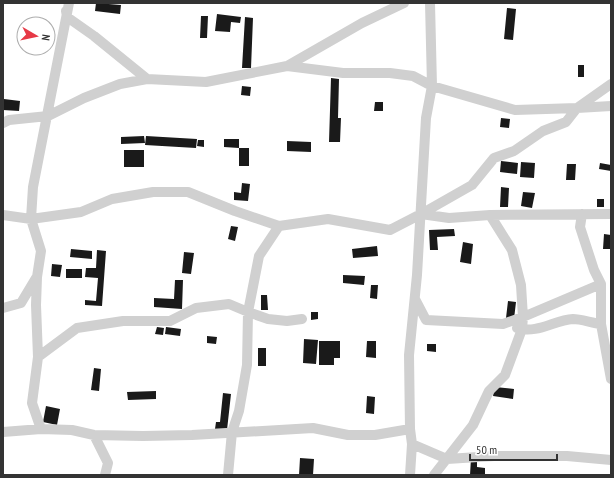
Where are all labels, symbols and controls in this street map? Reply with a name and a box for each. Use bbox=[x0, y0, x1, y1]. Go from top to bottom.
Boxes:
north arrow bbox=[16, 16, 56, 56]
text: N bbox=[38, 34, 53, 42]
scale bar bbox=[470, 436, 557, 462]
text: 50 m bbox=[476, 442, 497, 457]

